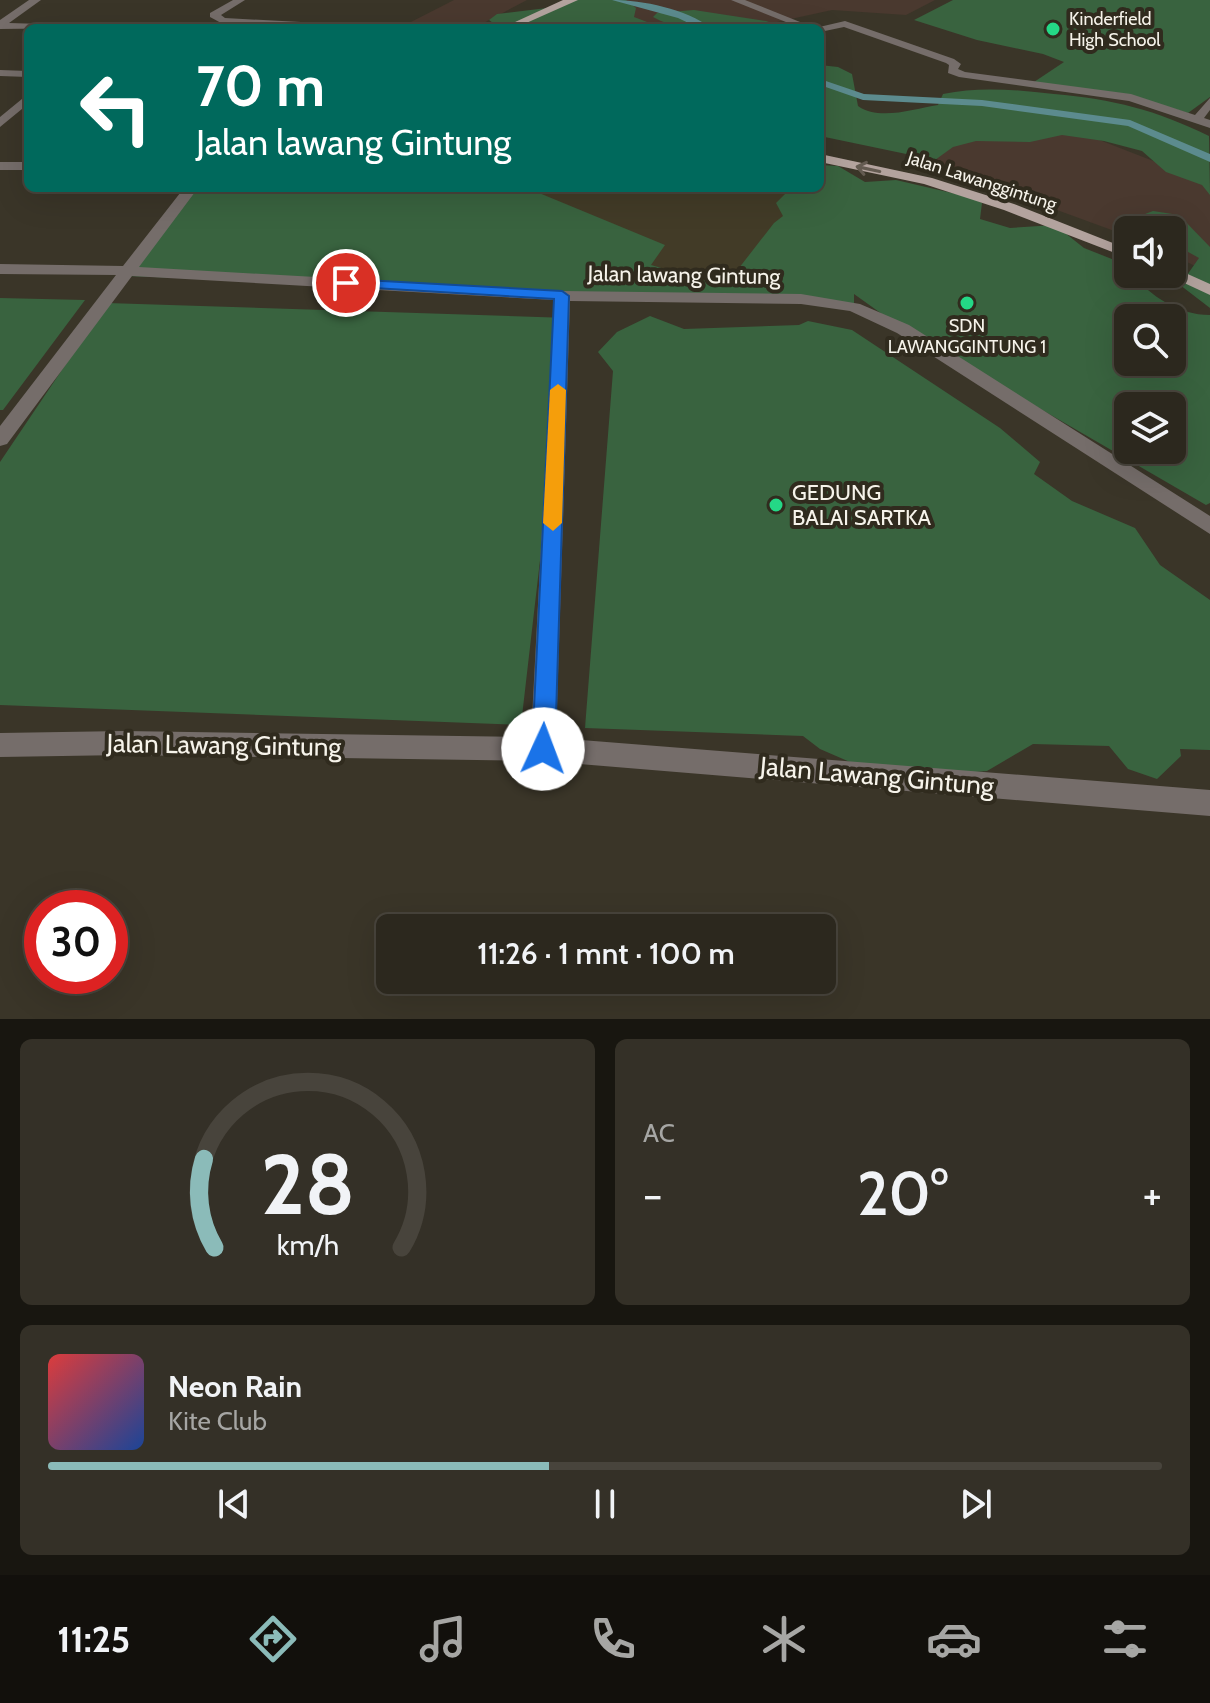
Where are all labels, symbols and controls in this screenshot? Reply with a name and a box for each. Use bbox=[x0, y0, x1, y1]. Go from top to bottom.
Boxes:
place label: Kinderfield High School bbox=[1069, 8, 1161, 51]
marker: Kinderfield High School bbox=[1044, 20, 1062, 38]
text: 70 m bbox=[196, 52, 325, 120]
icon: left bbox=[64, 56, 168, 160]
text: Jalan lawang Gintung bbox=[196, 120, 511, 164]
street label: Jalan Lawanggintung bbox=[904, 146, 1060, 216]
one-way arrow bbox=[856, 161, 881, 176]
map controls bbox=[1114, 216, 1186, 464]
button: sound bbox=[1114, 216, 1186, 288]
pin bbox=[312, 249, 380, 317]
street label: Jalan lawang Gintung bbox=[586, 260, 782, 290]
icon: arrive bbox=[324, 261, 368, 305]
marker: SDN LAWANGGINTUNG 1 bbox=[958, 294, 976, 312]
button: search bbox=[1114, 304, 1186, 376]
place label: SDN LAWANGGINTUNG 1 bbox=[888, 315, 1046, 358]
button: layers bbox=[1114, 392, 1186, 464]
place label: GEDUNG BALAI SARTKA bbox=[792, 479, 931, 531]
marker: GEDUNG BALAI SARTKA bbox=[767, 496, 785, 514]
position arrow bbox=[501, 707, 585, 791]
street label: Jalan Lawang Gintung bbox=[105, 727, 343, 763]
street label: Jalan Lawang Gintung bbox=[758, 750, 996, 802]
speed limit sign: 30 bbox=[24, 890, 128, 994]
text: 11:26 · 1 mnt · 100 m bbox=[477, 935, 735, 972]
text: AC bbox=[643, 1117, 675, 1149]
text: 28 bbox=[260, 1134, 355, 1235]
text: 20° bbox=[857, 1157, 948, 1230]
text: − bbox=[643, 1168, 662, 1221]
text: + bbox=[1143, 1168, 1162, 1221]
text: km/h bbox=[276, 1227, 339, 1262]
text: Neon Rain bbox=[168, 1368, 302, 1405]
text: Kite Club bbox=[168, 1405, 267, 1437]
icon: previous bbox=[212, 1482, 256, 1526]
icon: pause bbox=[583, 1482, 627, 1526]
icon: next bbox=[954, 1482, 998, 1526]
icon: directions bbox=[245, 1611, 301, 1667]
icon: music bbox=[415, 1611, 471, 1667]
icon: phone bbox=[585, 1611, 641, 1667]
icon: climate bbox=[756, 1611, 812, 1667]
icon: car bbox=[926, 1611, 982, 1667]
icon: filters bbox=[1097, 1611, 1153, 1667]
text: 11:25 bbox=[57, 1617, 130, 1661]

